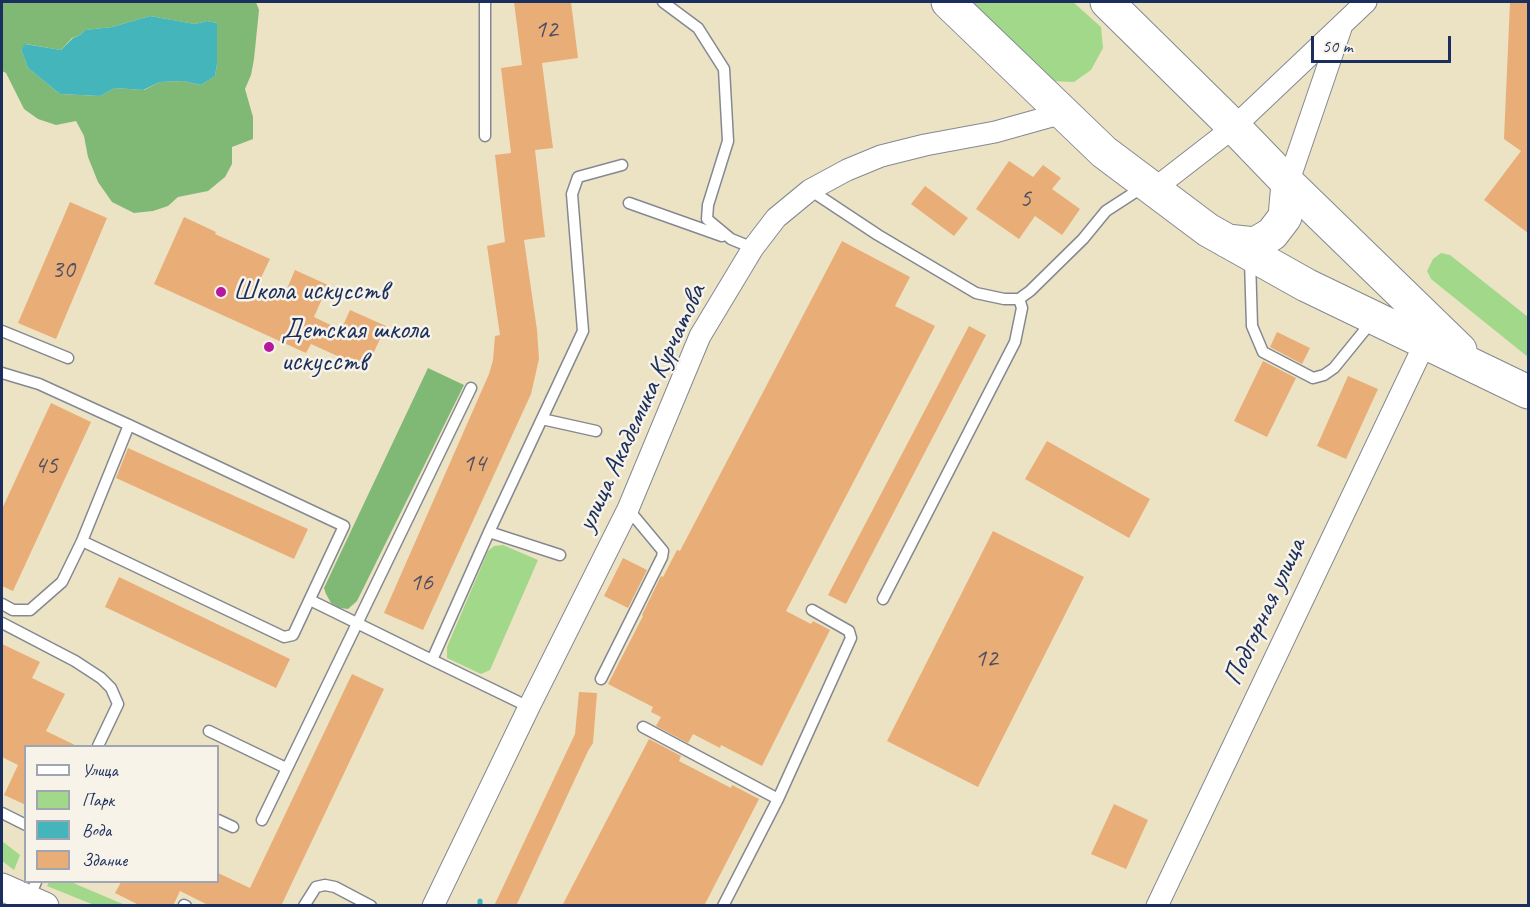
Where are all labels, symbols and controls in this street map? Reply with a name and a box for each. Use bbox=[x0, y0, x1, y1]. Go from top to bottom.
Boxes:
house number: 12 bbox=[534, 14, 558, 46]
scale bar bbox=[1314, 24, 1454, 62]
text: 50 m bbox=[1322, 35, 1353, 57]
house number: 5 bbox=[1019, 183, 1031, 215]
house number: 30 bbox=[51, 254, 75, 286]
place label: Школа искусств bbox=[233, 275, 388, 309]
street label: улица Академика Курчатова bbox=[570, 279, 714, 537]
marker: Школа искусств bbox=[214, 285, 228, 299]
place label: Детская школа искусств bbox=[281, 314, 429, 380]
marker: Детская школа искусств bbox=[262, 340, 276, 354]
house number: 14 bbox=[462, 448, 486, 480]
house number: 45 bbox=[34, 450, 58, 482]
street label: Подгорная улица bbox=[1216, 533, 1314, 691]
house number: 16 bbox=[409, 567, 433, 599]
house number: 12 bbox=[974, 643, 998, 675]
legend bbox=[24, 745, 219, 883]
text: Улица bbox=[82, 759, 118, 781]
text: Парк bbox=[82, 789, 114, 811]
text: Вода bbox=[82, 819, 111, 841]
text: Здание bbox=[82, 849, 127, 871]

